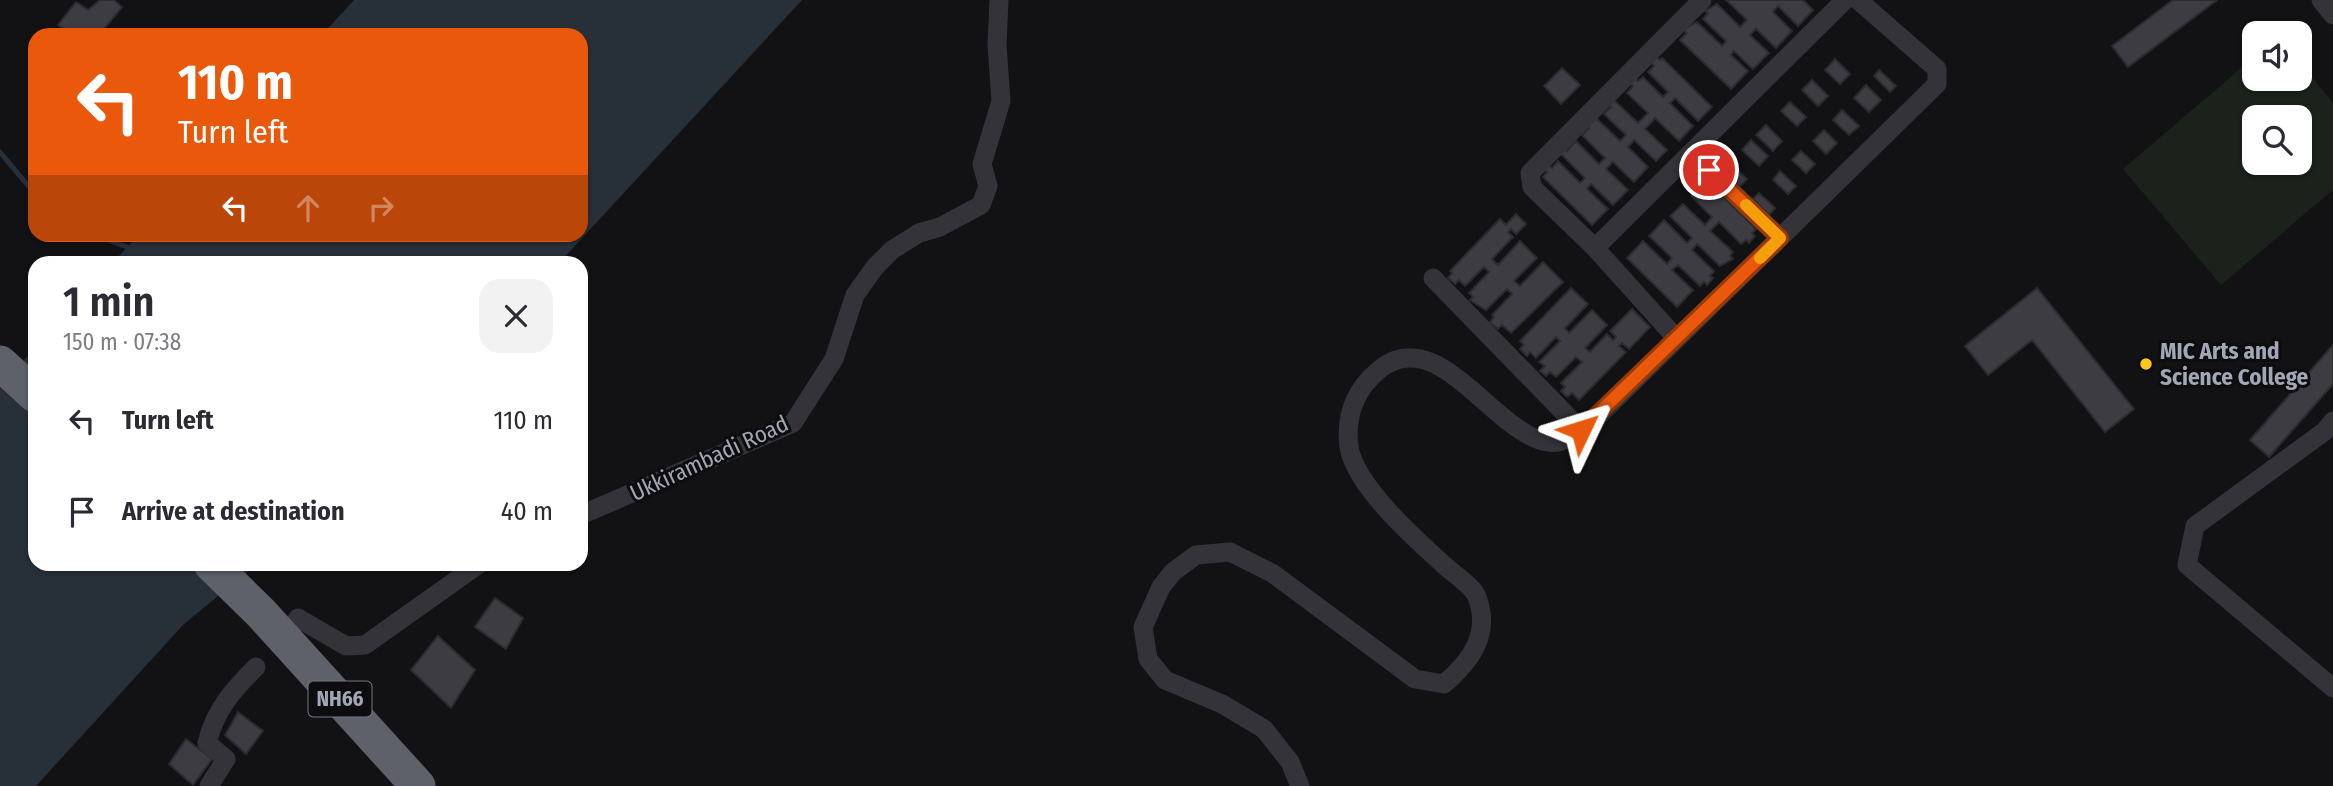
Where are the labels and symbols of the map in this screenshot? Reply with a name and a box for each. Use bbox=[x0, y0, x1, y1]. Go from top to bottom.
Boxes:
pin bbox=[1679, 140, 1739, 200]
place label: MIC Arts and Science College bbox=[2160, 337, 2309, 391]
marker: MIC Arts and Science College bbox=[2138, 356, 2154, 372]
position arrow bbox=[1544, 393, 1618, 467]
street label: Ukkirambadi Road bbox=[625, 409, 793, 507]
road number: NH66 bbox=[308, 682, 372, 716]

